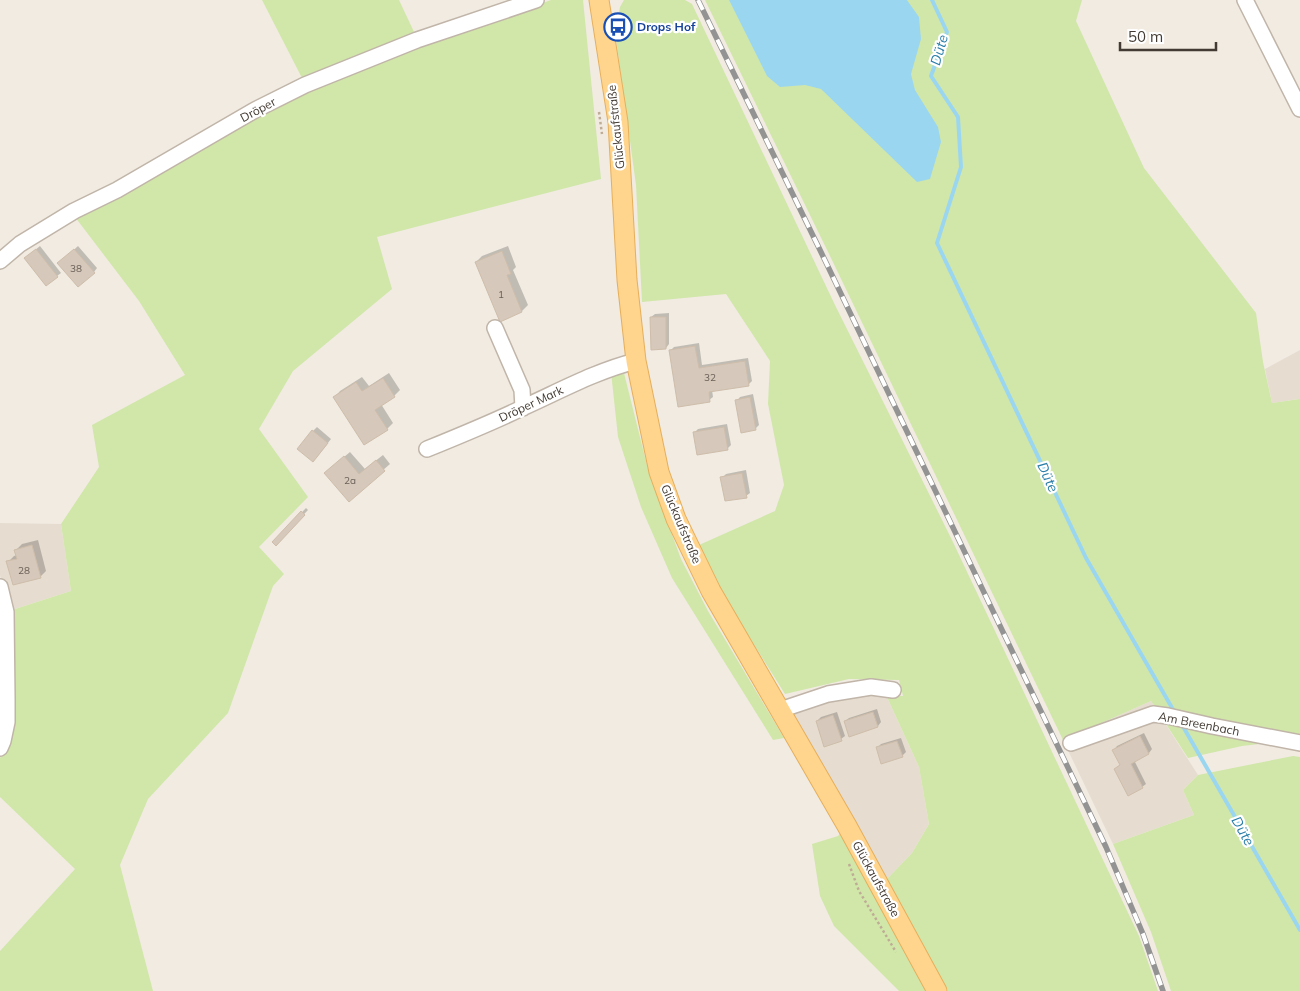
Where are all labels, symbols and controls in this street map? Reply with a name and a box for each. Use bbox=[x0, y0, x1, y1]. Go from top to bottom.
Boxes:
bus stop icon: Drops Hof bbox=[603, 12, 633, 42]
place label: Drops Hof bbox=[637, 19, 696, 34]
scale bar bbox=[1120, 20, 1216, 52]
text: 50 m bbox=[1128, 27, 1163, 46]
water label: Düte bbox=[926, 32, 952, 67]
street label: Glückaufstraße bbox=[604, 84, 627, 170]
street label: Dröper bbox=[237, 94, 279, 125]
house number: 38 bbox=[70, 262, 82, 275]
house number: 1 bbox=[498, 288, 504, 301]
house number: 32 bbox=[704, 371, 716, 384]
street label: Dröper Mark bbox=[496, 382, 566, 425]
water label: Düte bbox=[1033, 459, 1063, 495]
house number: 2a bbox=[344, 474, 356, 487]
street label: Glückaufstraße bbox=[658, 482, 705, 566]
house number: 28 bbox=[18, 564, 30, 577]
street label: Am Breenbach bbox=[1157, 708, 1241, 739]
water label: Düte bbox=[1227, 813, 1259, 849]
street label: Glückaufstraße bbox=[849, 838, 903, 919]

